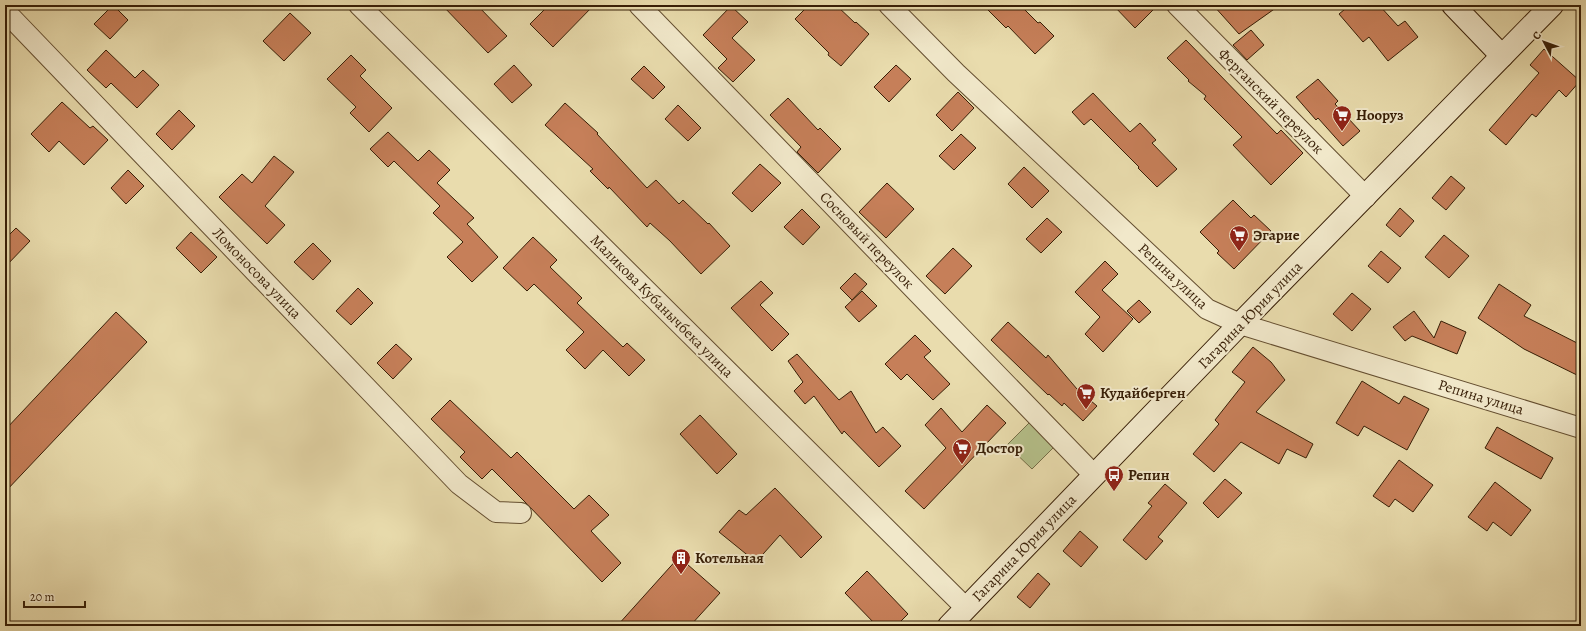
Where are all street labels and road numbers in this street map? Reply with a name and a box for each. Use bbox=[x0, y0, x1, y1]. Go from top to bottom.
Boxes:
street label: Ферганский переулок bbox=[1214, 44, 1328, 158]
street label: Сосновый переулок bbox=[815, 187, 919, 293]
street label: Ломоносова улица bbox=[208, 223, 306, 323]
street label: Маликова Кубанычбека улица bbox=[586, 230, 738, 382]
street label: Репина улица bbox=[1134, 238, 1212, 314]
street label: Гагарина Юрия улица bbox=[1193, 257, 1307, 373]
street label: Репина улица bbox=[1436, 374, 1526, 420]
street label: Гагарина Юрия улица bbox=[967, 490, 1081, 606]

